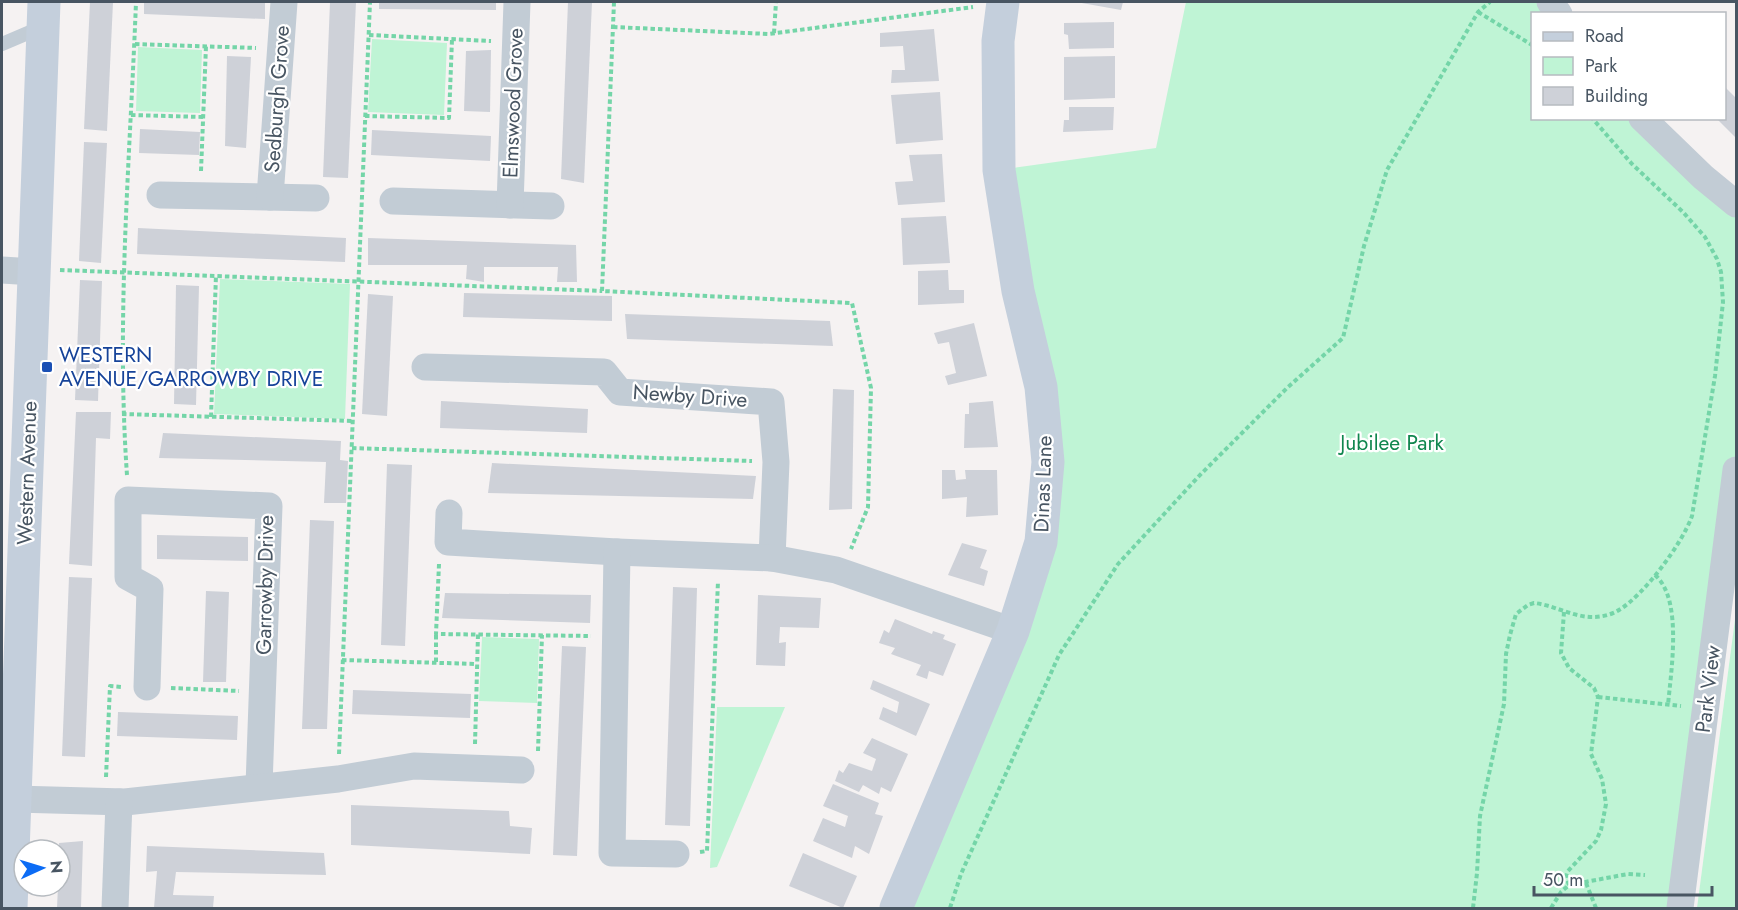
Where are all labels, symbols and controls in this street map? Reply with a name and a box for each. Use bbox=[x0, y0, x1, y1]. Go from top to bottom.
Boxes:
legend bbox=[1531, 12, 1726, 120]
text: Road bbox=[1585, 23, 1624, 49]
street label: Sedburgh Grove bbox=[257, 24, 297, 174]
street label: Elmswood Grove bbox=[495, 27, 531, 179]
text: Park bbox=[1585, 53, 1617, 79]
text: Building bbox=[1585, 83, 1648, 109]
place label: WESTERN AVENUE/GARROWBY DRIVE bbox=[59, 340, 323, 394]
marker: WESTERN AVENUE/GARROWBY DRIVE bbox=[40, 360, 54, 374]
street label: Newby Drive bbox=[632, 377, 749, 415]
street label: Western Avenue bbox=[9, 400, 45, 546]
park label: Jubilee Park bbox=[1337, 428, 1445, 458]
street label: Dinas Lane bbox=[1026, 435, 1060, 533]
street label: Garrowby Drive bbox=[249, 515, 281, 655]
street label: Park View bbox=[1688, 643, 1728, 734]
north arrow bbox=[12, 838, 72, 898]
scale bar bbox=[1534, 859, 1712, 897]
text: N bbox=[45, 860, 68, 874]
text: 50 m bbox=[1543, 867, 1583, 893]

